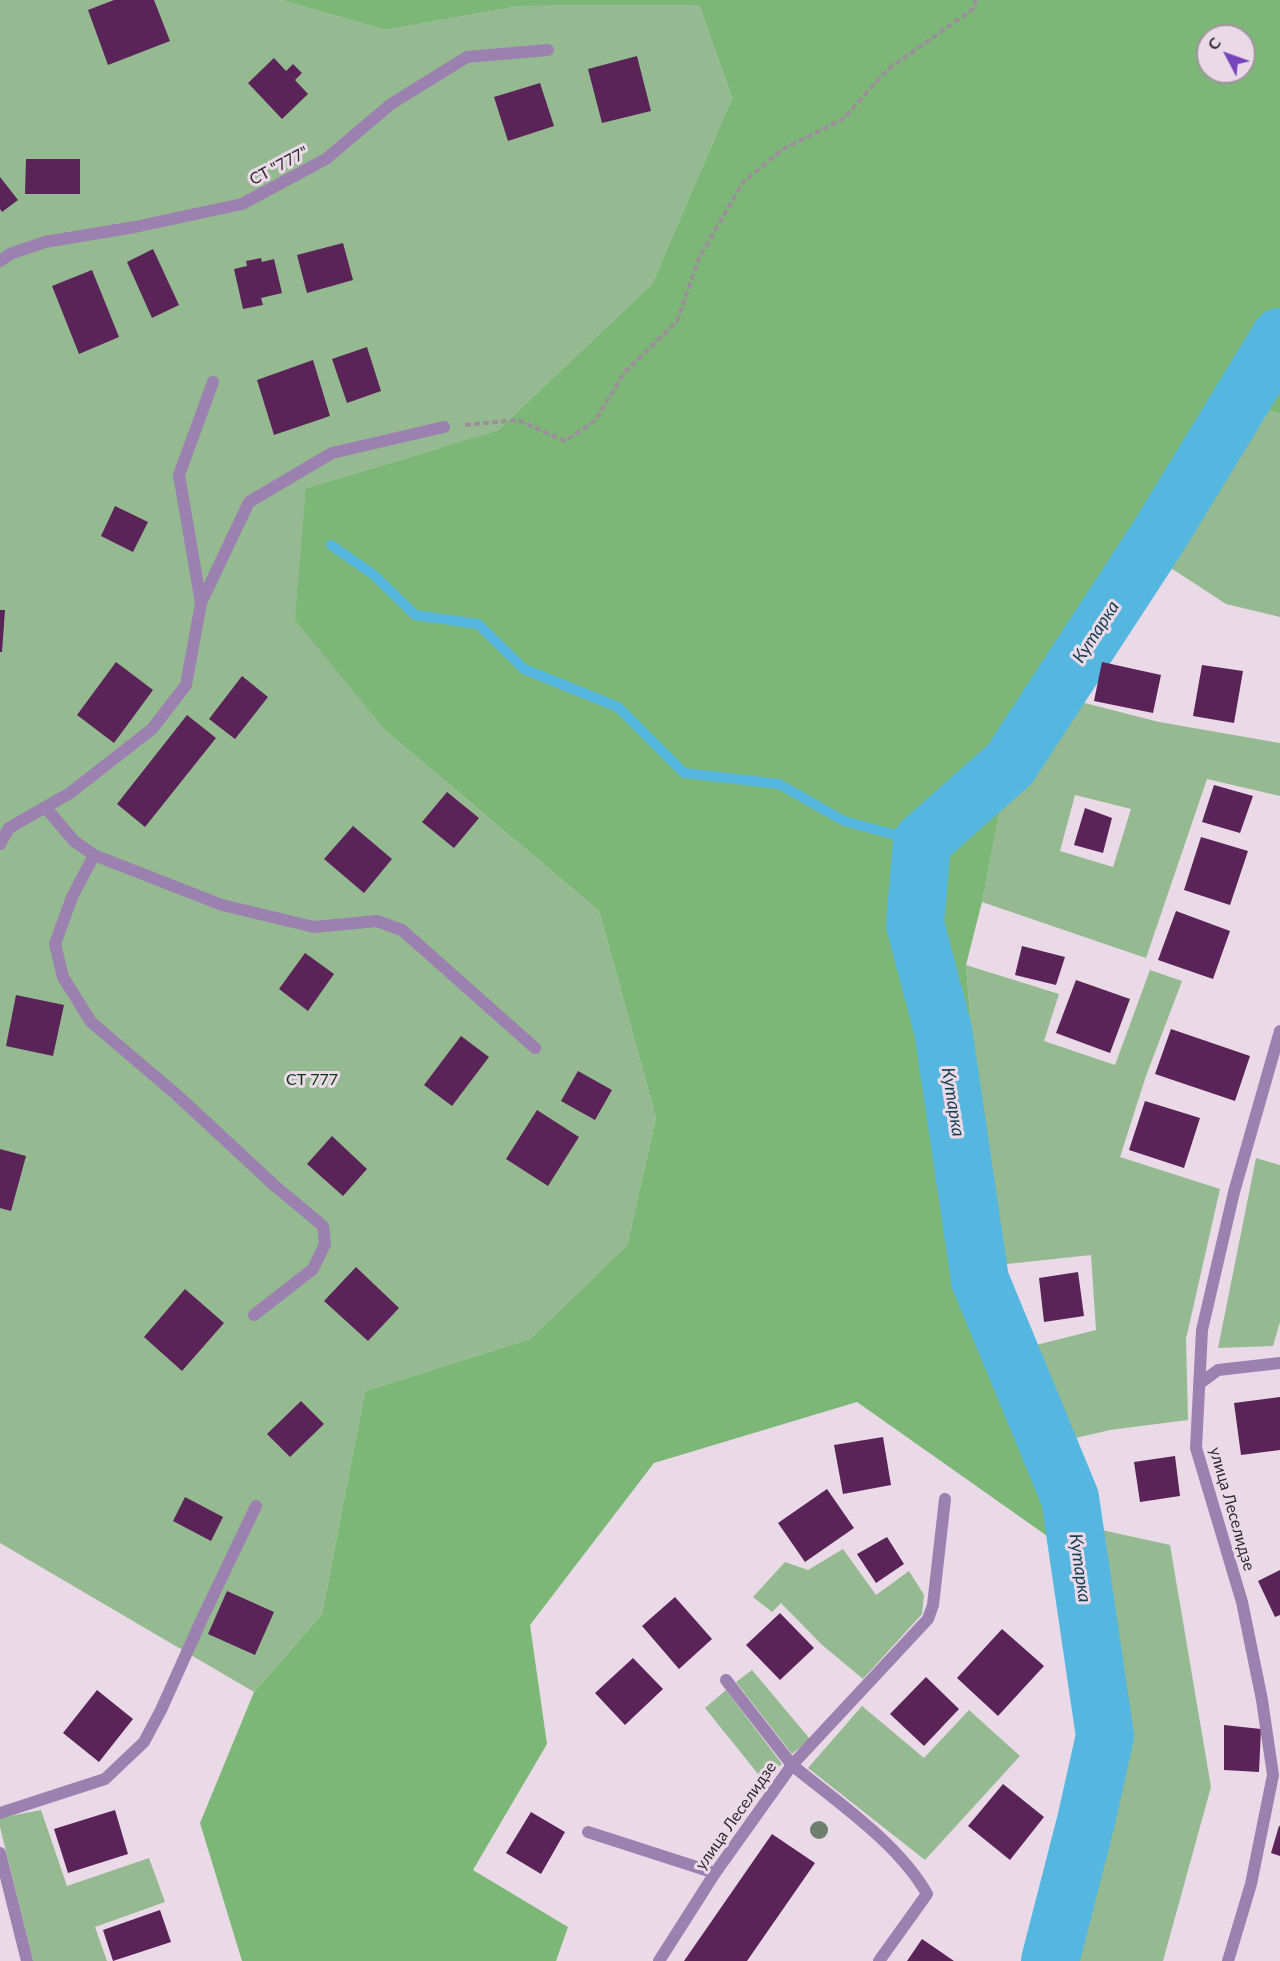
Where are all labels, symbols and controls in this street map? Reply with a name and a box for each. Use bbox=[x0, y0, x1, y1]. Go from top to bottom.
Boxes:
north arrow bbox=[1196, 24, 1256, 84]
text: С bbox=[1203, 33, 1224, 53]
street label: СТ "777" bbox=[246, 143, 312, 189]
water label: Кутарка bbox=[1068, 597, 1124, 667]
water label: Кутарка bbox=[937, 1066, 969, 1138]
park label: СТ 777 bbox=[286, 1070, 338, 1090]
street label: улица Леселидзе bbox=[1205, 1445, 1259, 1573]
water label: Кутарка bbox=[1064, 1532, 1096, 1604]
street label: улица Леселидзе bbox=[692, 1758, 780, 1874]

